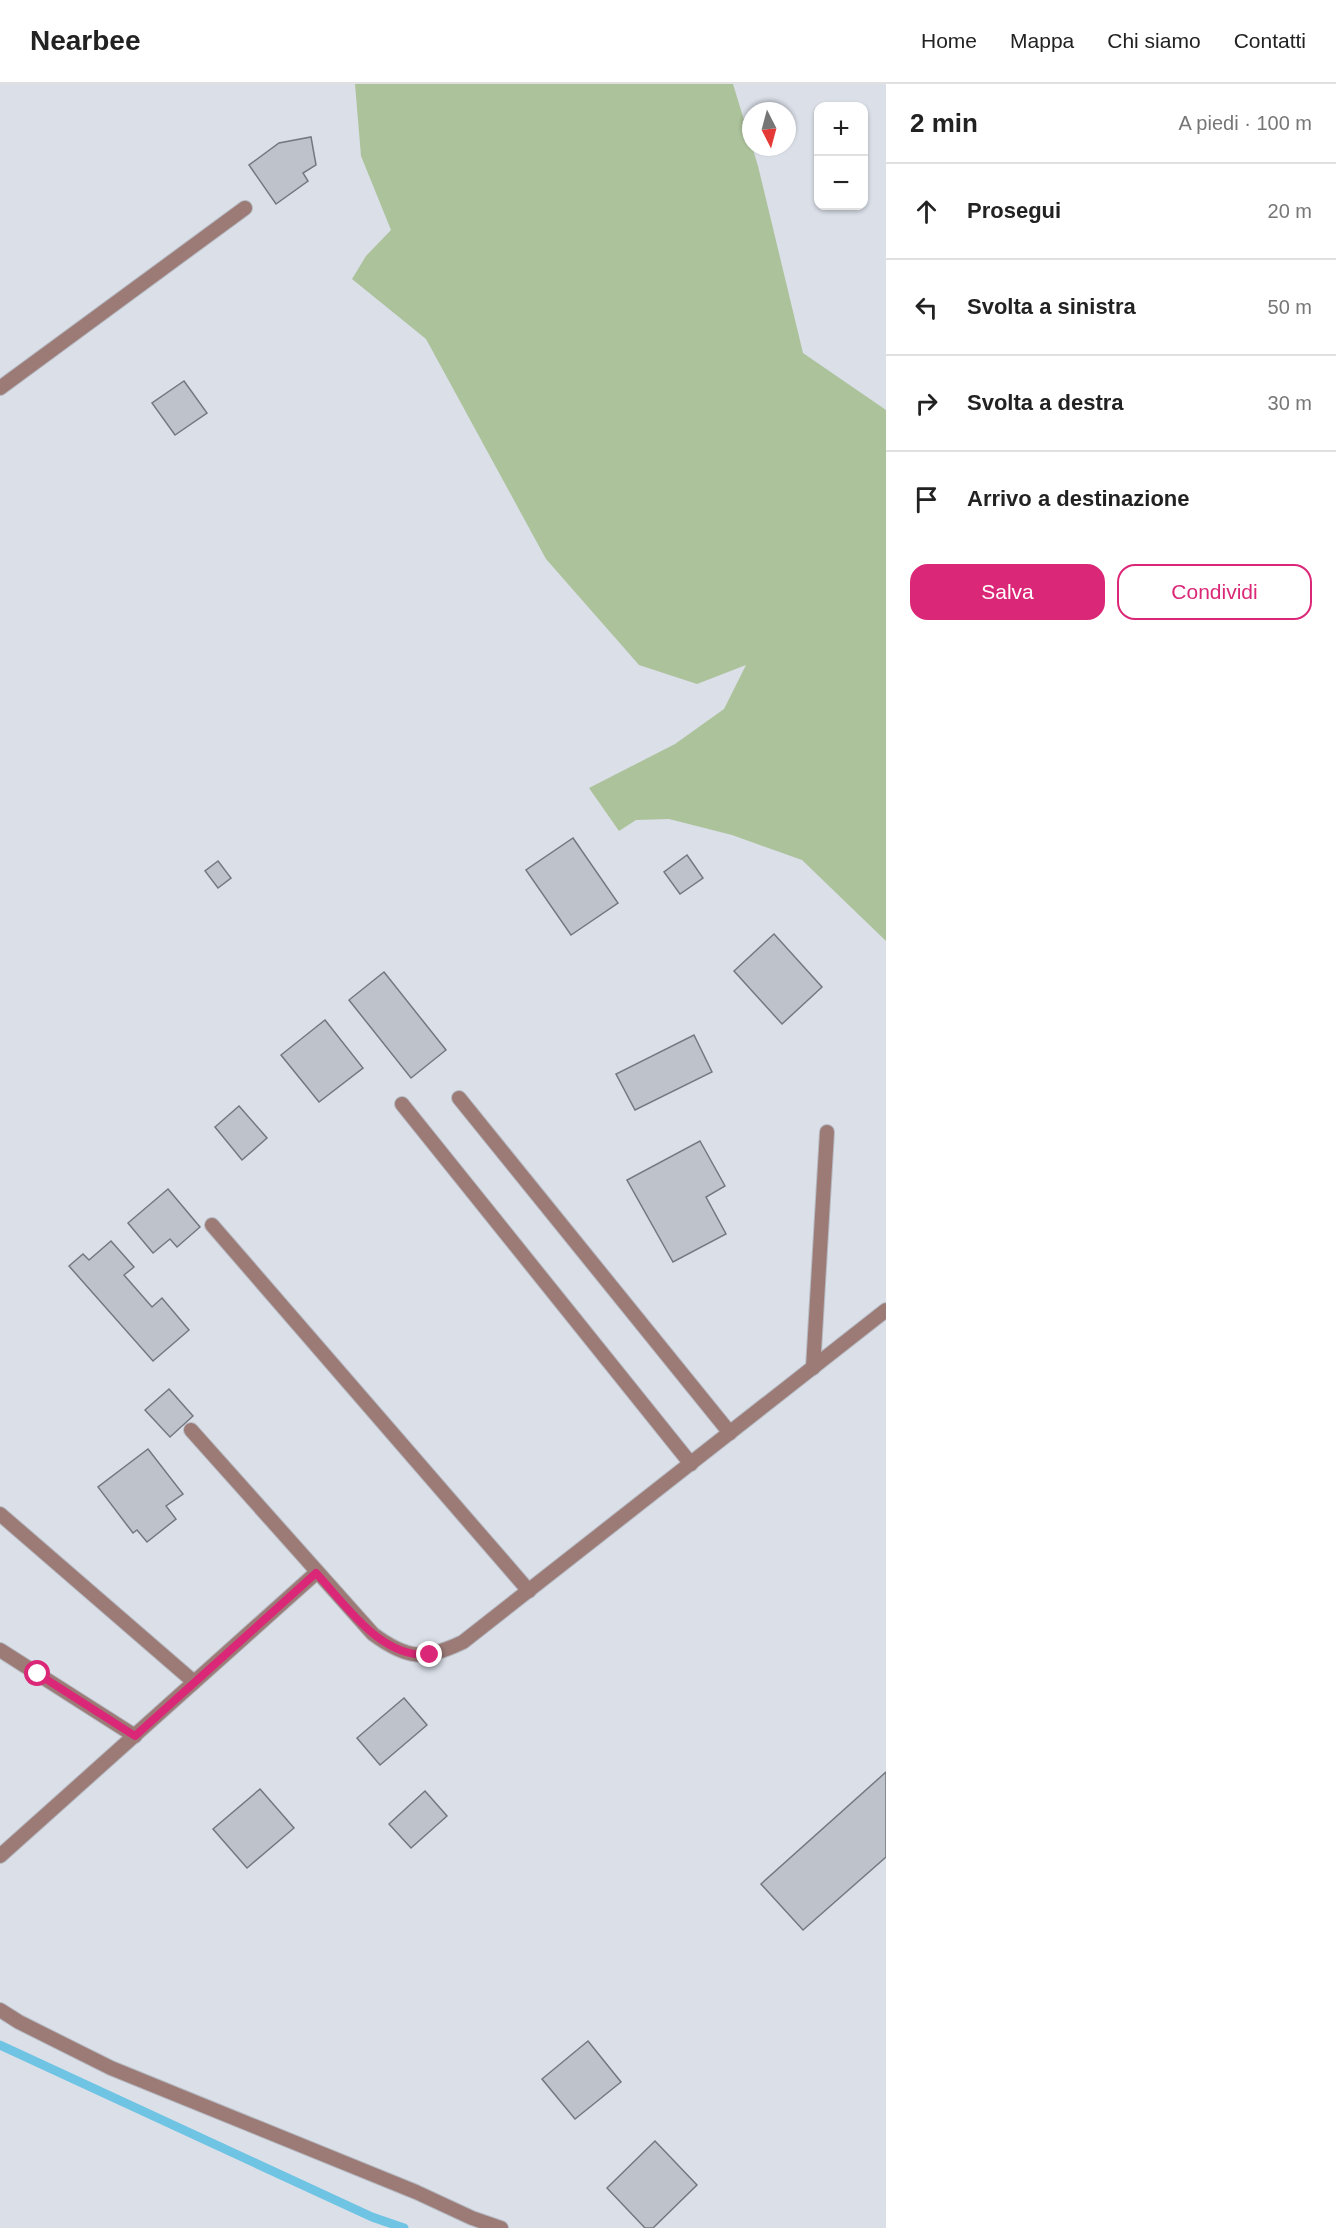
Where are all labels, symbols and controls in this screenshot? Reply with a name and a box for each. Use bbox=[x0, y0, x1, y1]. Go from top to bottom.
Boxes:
text: Nearbee bbox=[30, 25, 141, 56]
text: Home bbox=[921, 29, 977, 52]
text: Mappa bbox=[1010, 29, 1074, 52]
text: Chi siamo bbox=[1107, 29, 1201, 52]
text: Contatti bbox=[1234, 29, 1306, 52]
north arrow bbox=[742, 102, 796, 156]
map controls bbox=[814, 102, 868, 210]
button: + bbox=[814, 102, 868, 156]
text: 2 min bbox=[910, 108, 978, 138]
text: A piedi · 100 m bbox=[1179, 112, 1312, 134]
button: − bbox=[814, 156, 868, 210]
icon: ahead bbox=[910, 195, 943, 228]
text: Prosegui bbox=[967, 198, 1061, 223]
text: 20 m bbox=[1268, 200, 1312, 222]
icon: left bbox=[910, 291, 943, 324]
text: Svolta a sinistra bbox=[967, 294, 1136, 319]
text: 50 m bbox=[1268, 296, 1312, 318]
icon: right bbox=[910, 387, 943, 420]
text: Svolta a destra bbox=[967, 390, 1124, 415]
text: 30 m bbox=[1268, 392, 1312, 414]
icon: arrive bbox=[910, 483, 943, 516]
text: Arrivo a destinazione bbox=[967, 486, 1190, 511]
button: Salva bbox=[910, 564, 1105, 620]
button: Condividi bbox=[1117, 564, 1312, 620]
route end bbox=[416, 1641, 442, 1667]
route start bbox=[24, 1660, 50, 1686]

